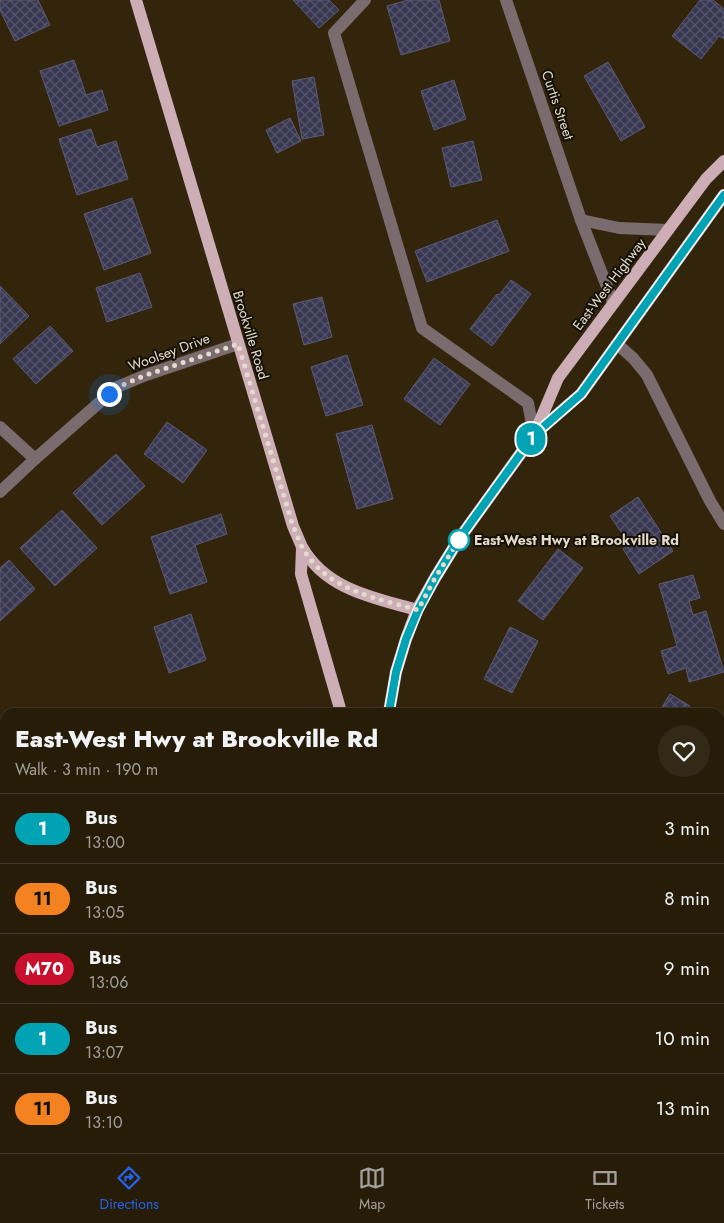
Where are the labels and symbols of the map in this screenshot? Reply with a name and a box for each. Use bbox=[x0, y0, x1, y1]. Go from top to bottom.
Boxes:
street label: Curtis Street bbox=[537, 68, 579, 143]
street label: East-West Highway bbox=[568, 233, 651, 334]
street label: Brookville Road bbox=[228, 288, 274, 382]
street label: Woolsey Drive bbox=[125, 328, 213, 376]
your location bbox=[97, 382, 122, 407]
line badge: 1 bbox=[515, 423, 547, 455]
marker: East-West Hwy at Brookville Rd bbox=[448, 529, 470, 551]
place label: East-West Hwy at Brookville Rd bbox=[474, 530, 679, 550]

